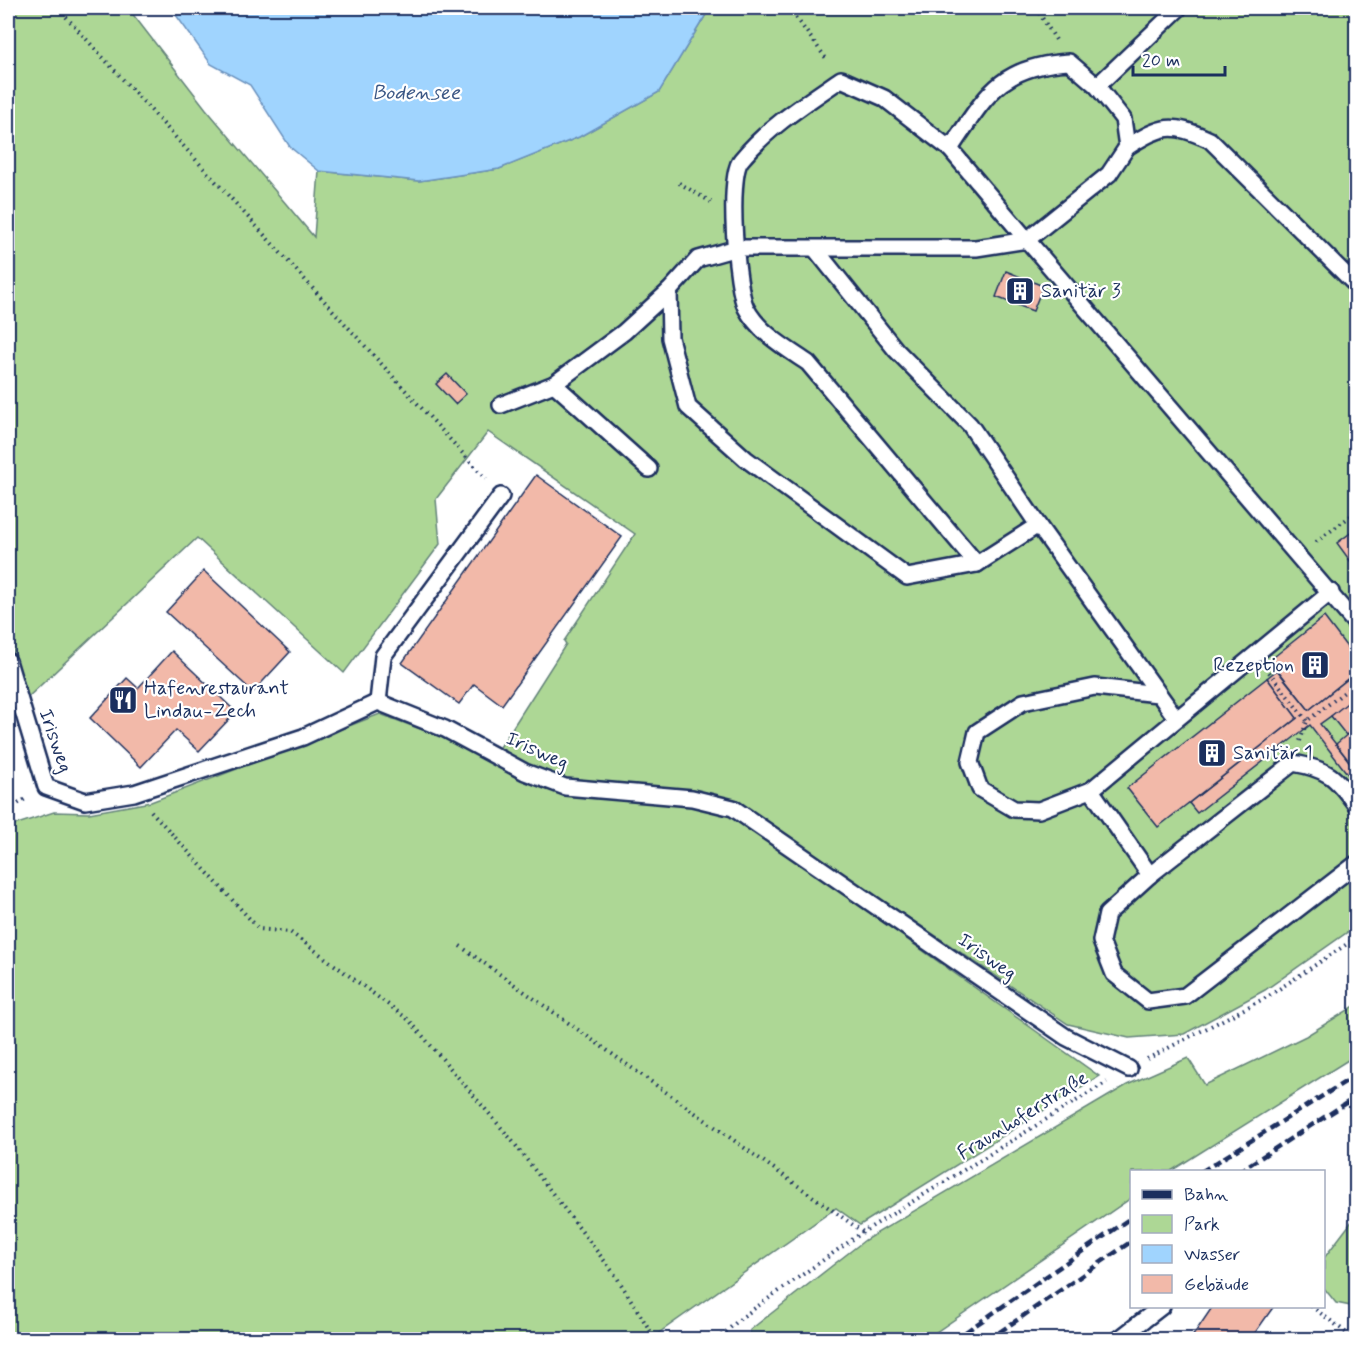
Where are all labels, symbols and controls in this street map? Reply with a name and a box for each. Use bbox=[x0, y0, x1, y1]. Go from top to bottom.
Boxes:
scale bar bbox=[1133, 39, 1224, 77]
text: 20 m bbox=[1142, 49, 1180, 73]
water label: Bodensee bbox=[372, 79, 461, 107]
building icon: Sanitär 3 bbox=[1004, 275, 1036, 307]
place label: Sanitär 3 bbox=[1041, 278, 1121, 305]
building icon: Rezeption bbox=[1299, 649, 1331, 681]
place label: Rezeption bbox=[1213, 652, 1294, 679]
place label: Hafenrestaurant Lindau-Zech bbox=[144, 675, 289, 725]
restaurant icon: Hafenrestaurant Lindau-Zech bbox=[107, 684, 139, 716]
street label: Irisweg bbox=[32, 705, 78, 777]
street label: Irisweg bbox=[501, 725, 573, 777]
building icon: Sanitär 1 bbox=[1196, 737, 1228, 769]
place label: Sanitär 1 bbox=[1233, 740, 1313, 767]
street label: Irisweg bbox=[952, 927, 1022, 987]
street label: Fraunhoferstraße bbox=[952, 1065, 1094, 1167]
legend bbox=[1130, 1170, 1325, 1308]
text: Bahn bbox=[1184, 1183, 1228, 1207]
text: Park bbox=[1184, 1213, 1220, 1237]
text: Wasser bbox=[1184, 1243, 1241, 1267]
text: Gebäude bbox=[1184, 1273, 1249, 1297]

